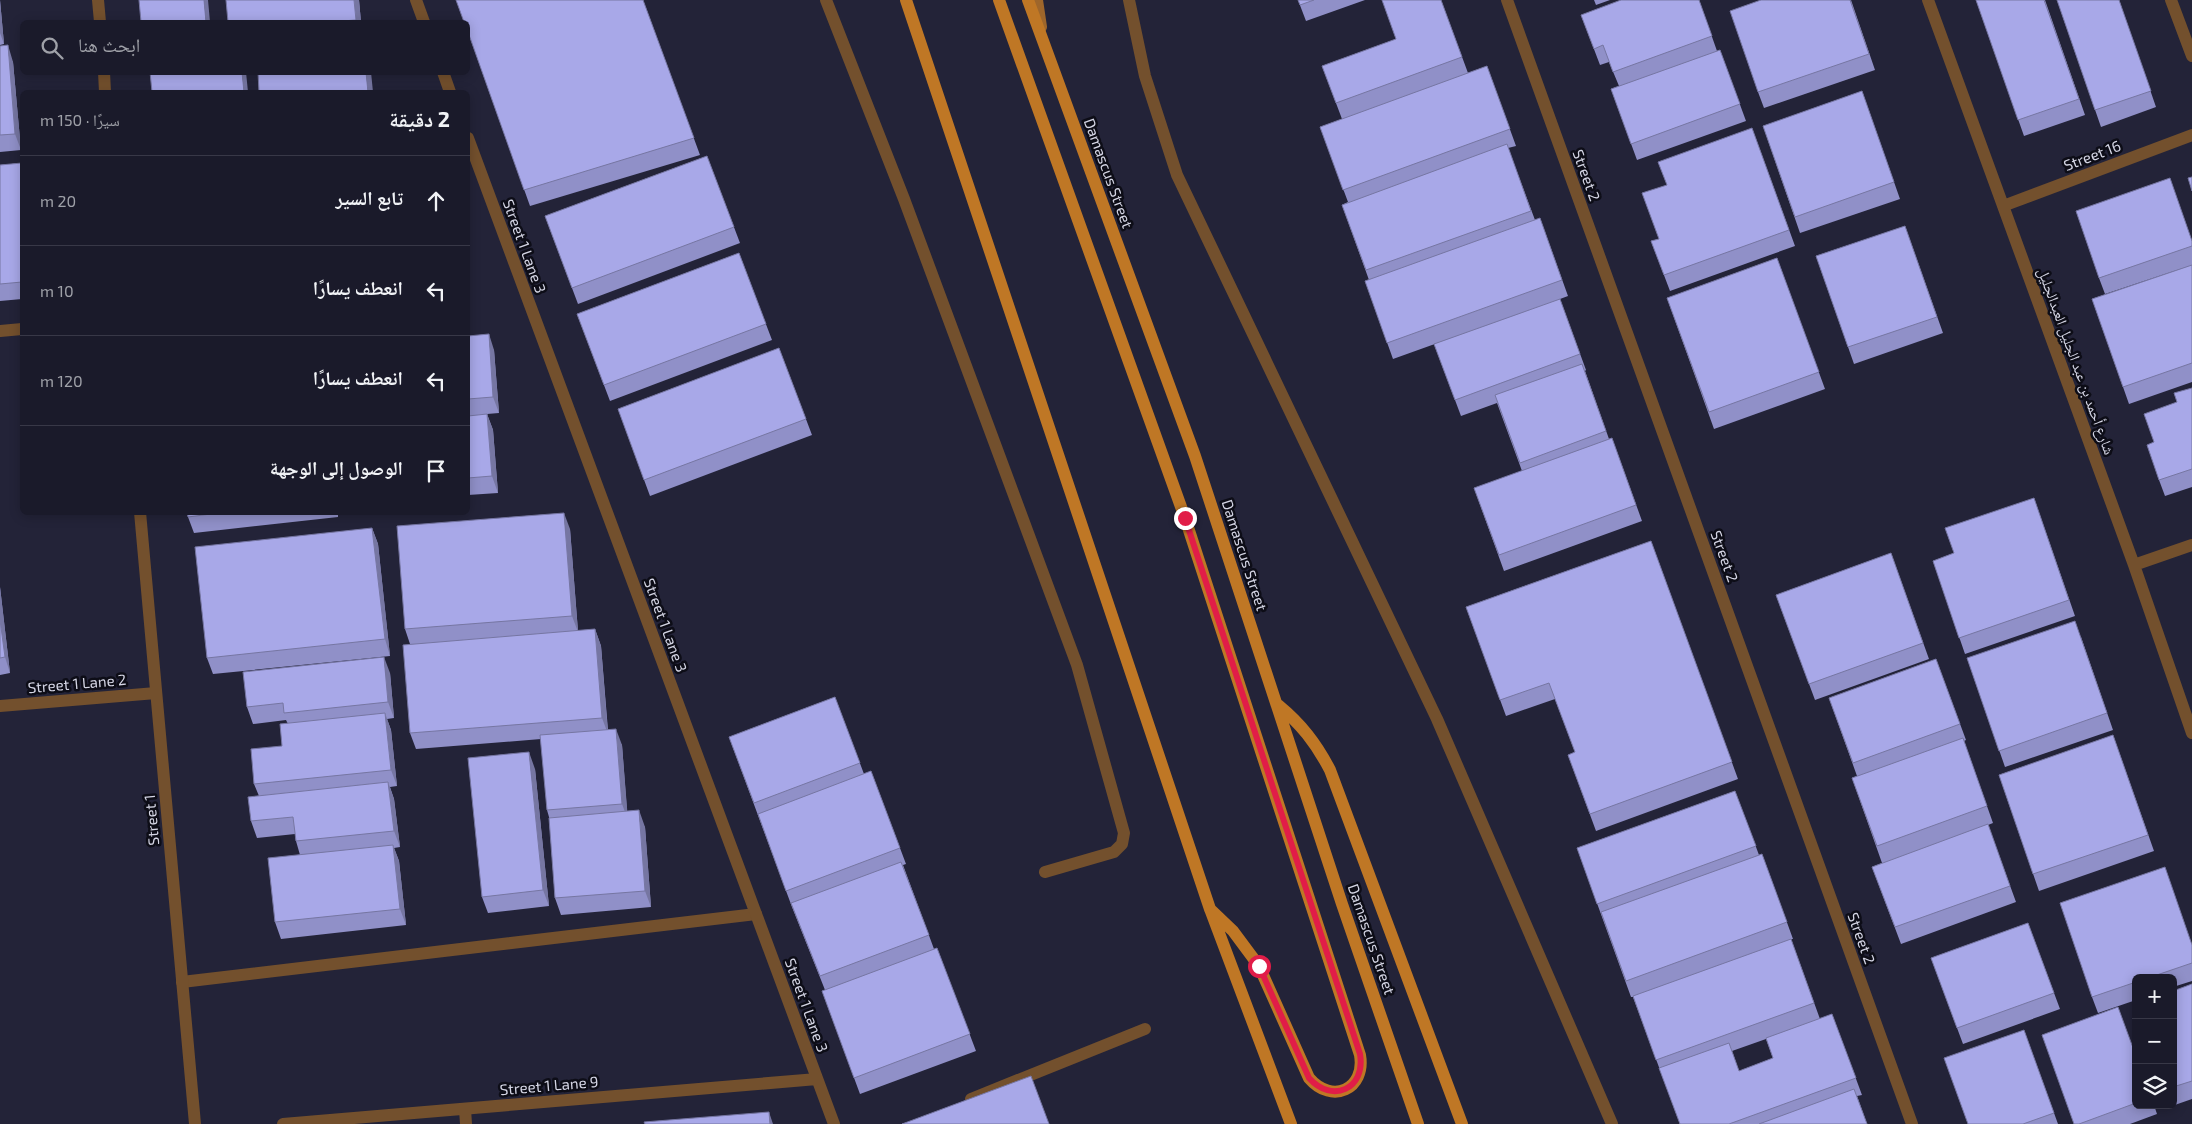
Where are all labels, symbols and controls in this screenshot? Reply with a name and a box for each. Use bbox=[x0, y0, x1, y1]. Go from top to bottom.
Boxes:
search box bbox=[20, 20, 470, 75]
text: ابحث هنا bbox=[78, 33, 140, 56]
icon: search bbox=[38, 34, 66, 62]
text: 2 دقيقة bbox=[389, 106, 450, 131]
text: سيرًا · 150 m bbox=[40, 110, 120, 129]
street label: Damascus Street bbox=[1081, 116, 1137, 231]
street label: Street 16 bbox=[2061, 136, 2123, 174]
street label: Street 2 bbox=[1569, 147, 1605, 203]
text: تابع السير bbox=[336, 186, 403, 209]
icon: ahead bbox=[422, 187, 450, 215]
text: 20 m bbox=[40, 191, 76, 210]
street label: Street 1 Lane 3 bbox=[500, 197, 550, 295]
street label: شارع أحمد بن عبد الجليل العبدالجليل bbox=[2033, 265, 2119, 458]
text: انعطف يسارًا bbox=[313, 276, 403, 299]
icon: left bbox=[422, 277, 450, 305]
text: 10 m bbox=[40, 281, 74, 300]
text: انعطف يسارًا bbox=[313, 366, 403, 389]
icon: left bbox=[422, 367, 450, 395]
text: 120 m bbox=[40, 371, 83, 390]
text: الوصول إلى الوجهة bbox=[270, 456, 403, 479]
icon: arrive bbox=[422, 457, 450, 485]
street label: Damascus Street bbox=[1219, 497, 1272, 613]
route end bbox=[1174, 507, 1197, 530]
street label: Street 2 bbox=[1707, 528, 1743, 584]
street label: Street 1 Lane 3 bbox=[641, 576, 691, 674]
street label: Street 1 Lane 2 bbox=[27, 670, 127, 696]
street label: Street 1 bbox=[140, 794, 162, 846]
street label: Damascus Street bbox=[1345, 881, 1399, 997]
street label: Street 2 bbox=[1844, 910, 1880, 966]
route start bbox=[1248, 955, 1271, 978]
street label: Street 1 Lane 3 bbox=[782, 956, 832, 1054]
map controls bbox=[2132, 974, 2177, 1109]
button: + bbox=[2132, 974, 2177, 1019]
button: − bbox=[2132, 1019, 2177, 1064]
button: layers bbox=[2132, 1064, 2177, 1109]
street label: Street 1 Lane 9 bbox=[499, 1072, 599, 1098]

